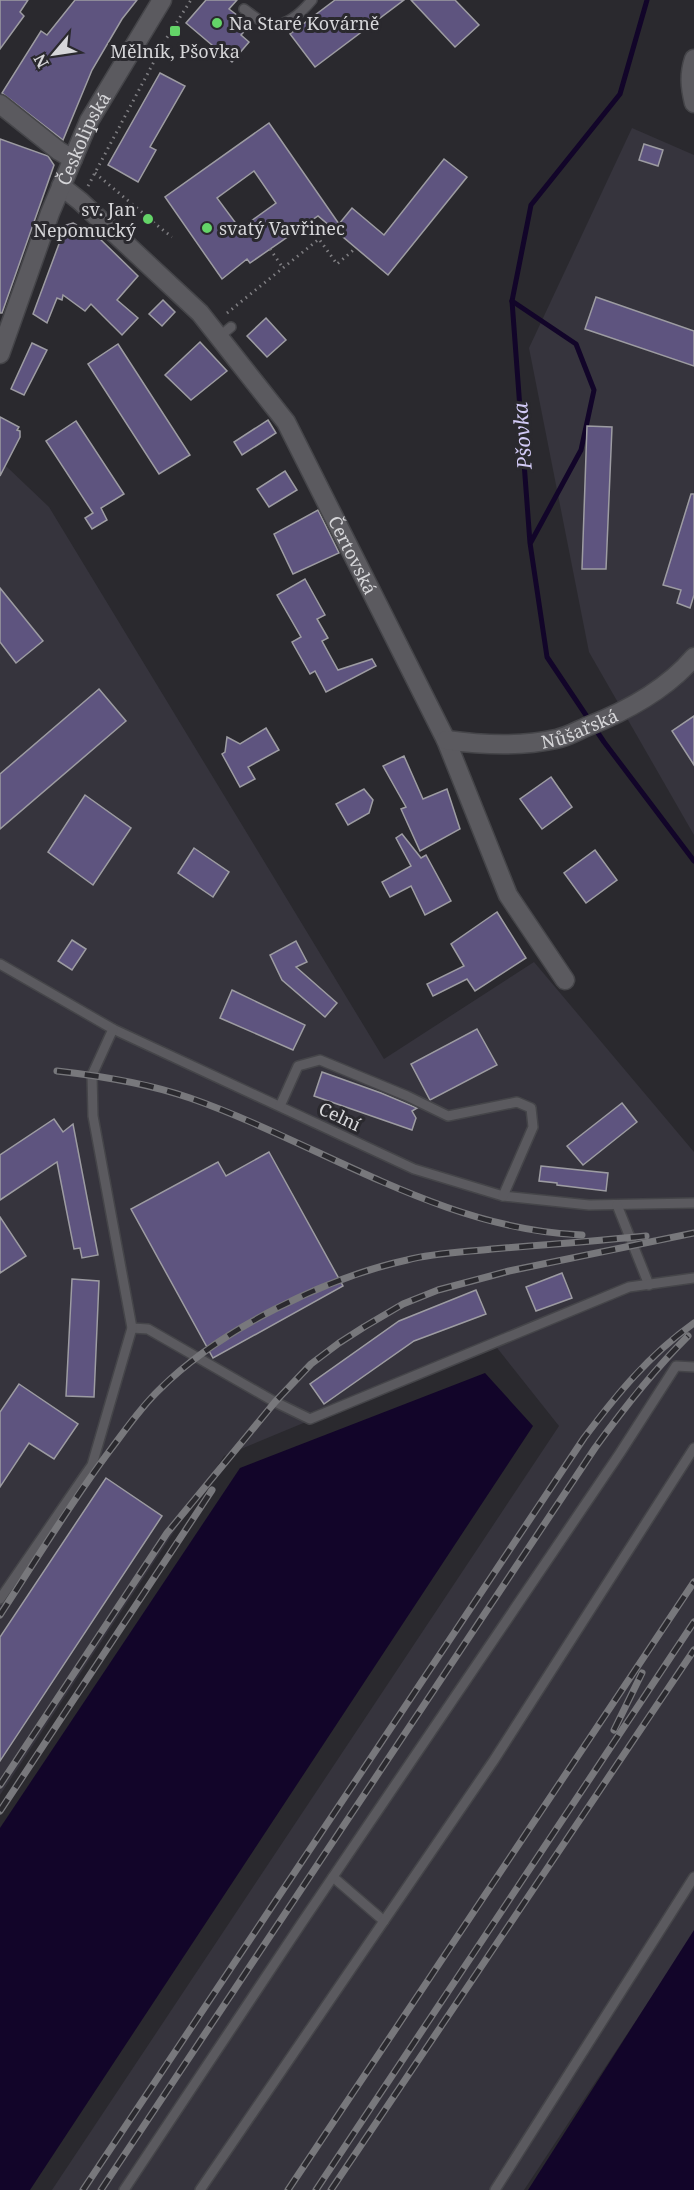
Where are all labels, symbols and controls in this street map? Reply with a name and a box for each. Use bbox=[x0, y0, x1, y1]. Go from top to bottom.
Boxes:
place label: Na Staré Kovárně bbox=[229, 11, 380, 35]
marker: Na Staré Kovárně bbox=[210, 16, 224, 30]
north arrow bbox=[24, 24, 84, 84]
marker: Mělník, Pšovka bbox=[168, 24, 182, 38]
place label: Mělník, Pšovka bbox=[110, 39, 240, 63]
text: N bbox=[28, 50, 54, 72]
street label: Českolipská bbox=[51, 88, 116, 189]
place label: sv. Jan Nepomucký bbox=[33, 197, 137, 242]
marker: sv. Jan Nepomucký bbox=[141, 212, 155, 226]
place label: svatý Vavřinec bbox=[219, 216, 345, 240]
marker: svatý Vavřinec bbox=[200, 221, 214, 235]
water label: Pšovka bbox=[506, 401, 538, 471]
street label: Čertovská bbox=[323, 511, 383, 598]
street label: Nůšařská bbox=[539, 703, 622, 754]
street label: Celní bbox=[315, 1096, 365, 1136]

